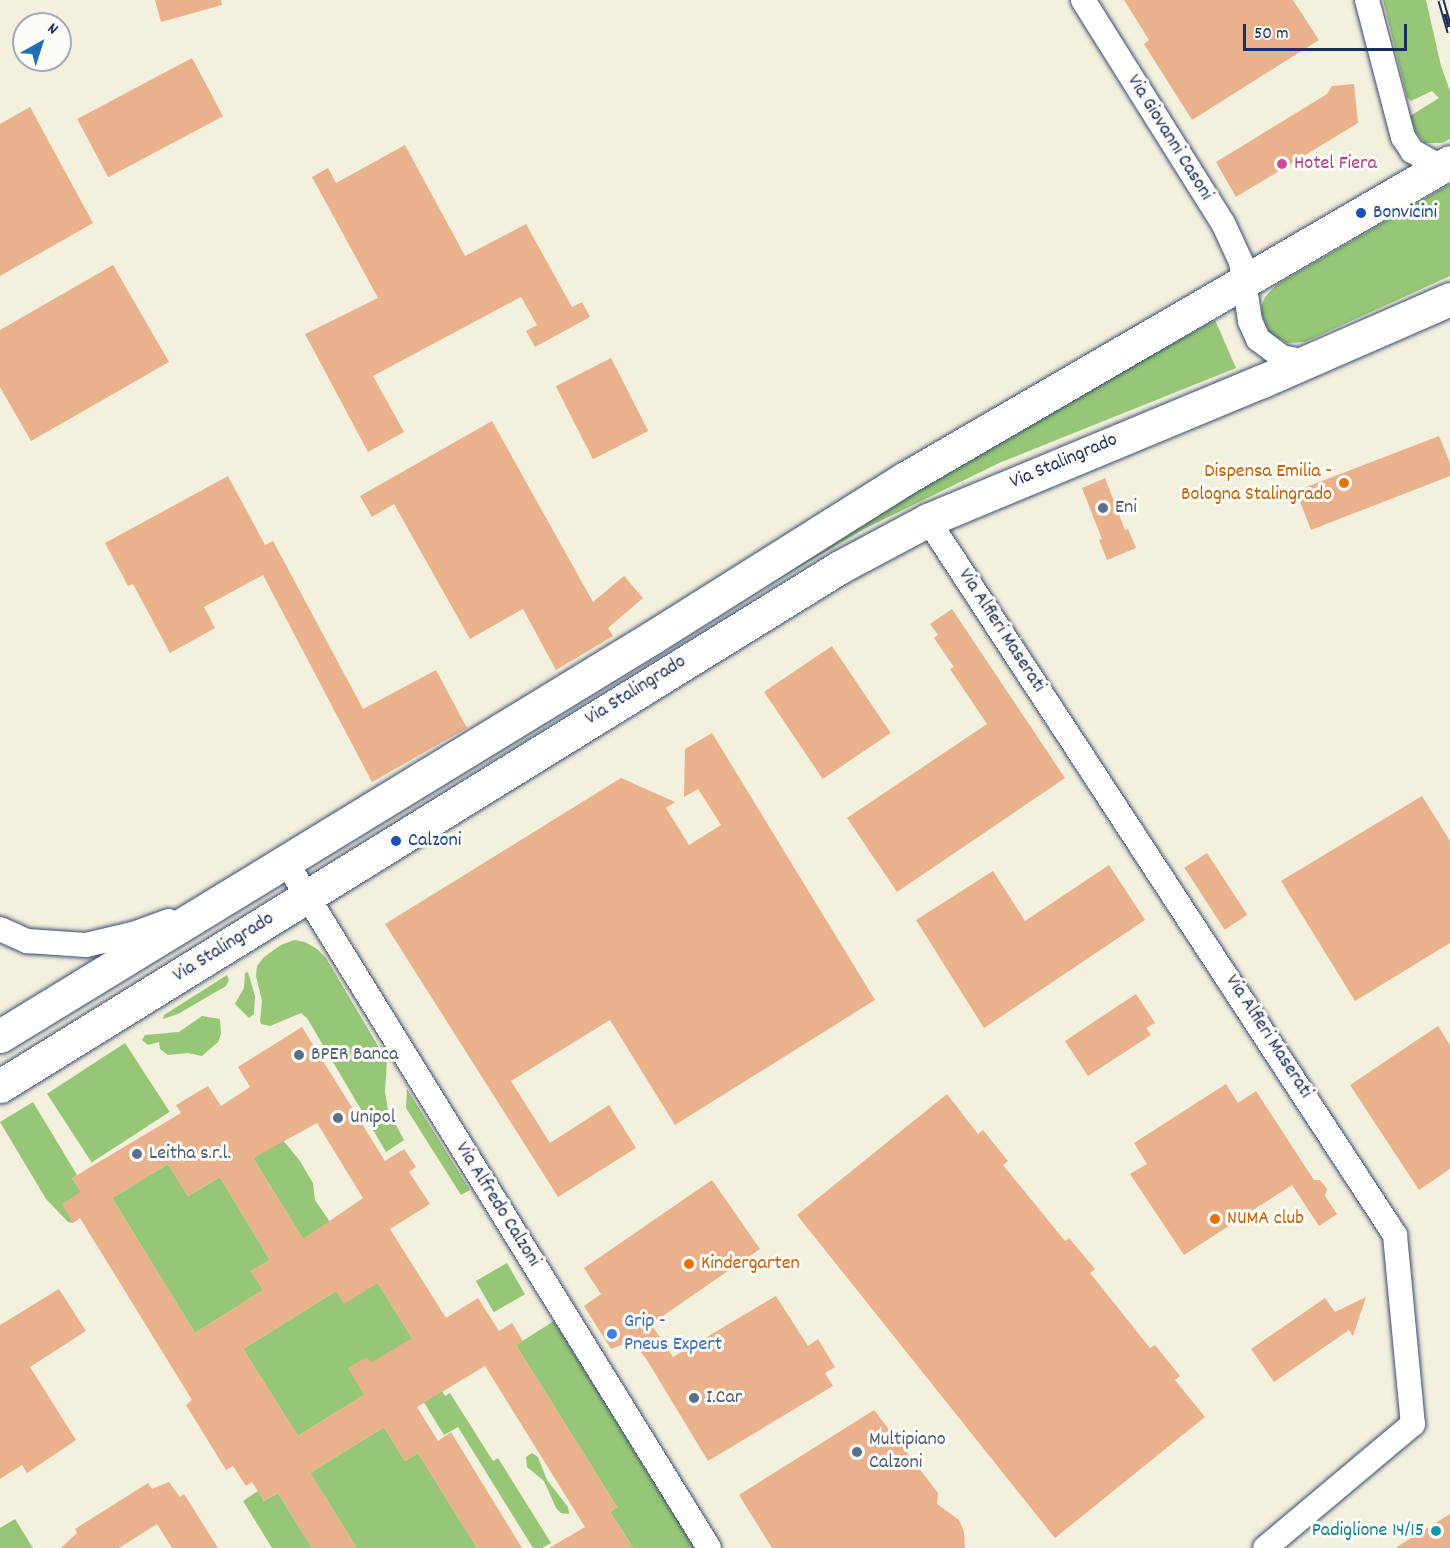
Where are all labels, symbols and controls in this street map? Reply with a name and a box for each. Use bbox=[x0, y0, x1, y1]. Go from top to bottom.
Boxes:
north arrow bbox=[12, 12, 72, 72]
scale bar bbox=[1246, 12, 1410, 50]
text: N bbox=[42, 18, 63, 41]
text: 50 m bbox=[1254, 22, 1289, 47]
street label: Via Giovanni Casoni bbox=[1121, 71, 1217, 205]
place label: Hotel Fiera bbox=[1294, 152, 1377, 176]
marker: Hotel Fiera bbox=[1275, 157, 1289, 171]
place label: Bonvicini bbox=[1373, 201, 1437, 225]
marker: Bonvicini bbox=[1354, 206, 1368, 220]
street label: Via Stalingrado bbox=[1007, 429, 1121, 495]
place label: Dispensa Emilia - Bologna Stalingrado bbox=[1181, 460, 1332, 507]
marker: Dispensa Emilia - Bologna Stalingrado bbox=[1337, 476, 1351, 490]
place label: Eni bbox=[1115, 496, 1137, 520]
marker: Eni bbox=[1096, 501, 1110, 515]
street label: Via Alfieri Maserati bbox=[952, 565, 1050, 697]
street label: Via Stalingrado bbox=[581, 651, 691, 731]
place label: Calzoni bbox=[408, 829, 461, 853]
marker: Calzoni bbox=[389, 834, 403, 848]
street label: Via Stalingrado bbox=[169, 908, 279, 988]
street label: Via Alfieri Maserati bbox=[1219, 971, 1317, 1103]
place label: BPER Banca bbox=[311, 1043, 398, 1067]
marker: BPER Banca bbox=[292, 1048, 306, 1062]
place label: Unipol bbox=[350, 1106, 395, 1130]
marker: Unipol bbox=[331, 1111, 345, 1125]
street label: Via Alfredo Calzoni bbox=[449, 1138, 545, 1272]
place label: Leitha s.r.l. bbox=[149, 1142, 231, 1166]
marker: Leitha s.r.l. bbox=[130, 1147, 144, 1161]
place label: NUMA club bbox=[1227, 1207, 1304, 1231]
marker: NUMA club bbox=[1208, 1212, 1222, 1226]
place label: Kindergarten bbox=[701, 1252, 800, 1276]
marker: Kindergarten bbox=[682, 1257, 696, 1271]
place label: Grip - Pneus Expert bbox=[624, 1310, 722, 1357]
marker: Grip - Pneus Expert bbox=[605, 1327, 619, 1341]
place label: I.Car bbox=[706, 1386, 742, 1410]
marker: I.Car bbox=[687, 1391, 701, 1405]
place label: Multipiano Calzoni bbox=[869, 1428, 946, 1475]
marker: Multipiano Calzoni bbox=[850, 1445, 864, 1459]
place label: Padiglione 14/15 bbox=[1312, 1519, 1424, 1543]
marker: Padiglione 14/15 bbox=[1429, 1524, 1443, 1538]

